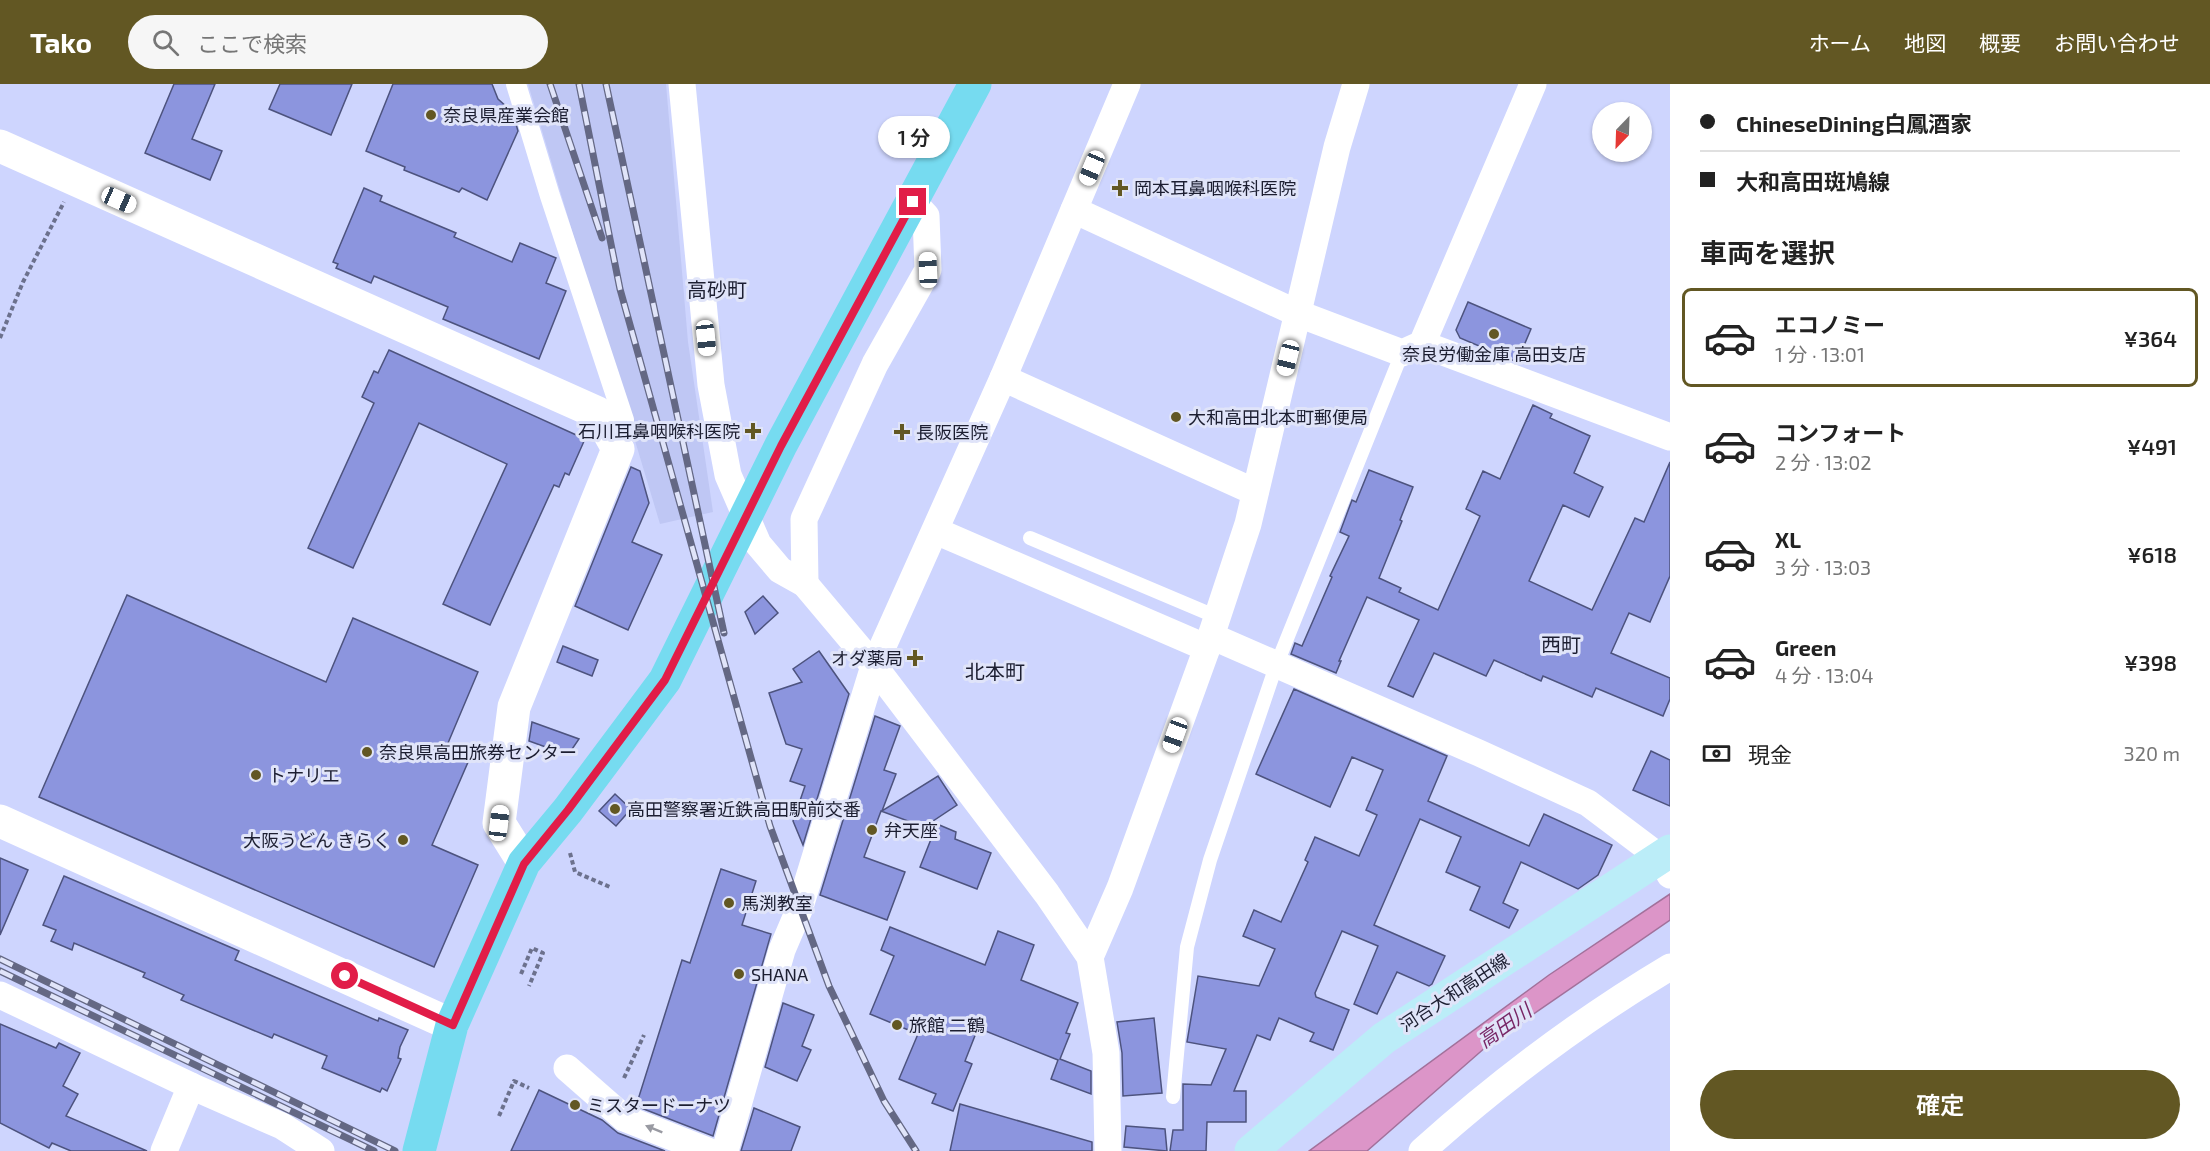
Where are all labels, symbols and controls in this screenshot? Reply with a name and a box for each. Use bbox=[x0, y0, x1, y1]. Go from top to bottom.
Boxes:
search box bbox=[128, 15, 548, 69]
text: Tako bbox=[30, 25, 92, 59]
icon: search bbox=[149, 26, 182, 59]
text: ここで検索 bbox=[197, 30, 307, 56]
text: ホーム bbox=[1809, 30, 1871, 55]
text: 地図 bbox=[1904, 30, 1946, 55]
text: 概要 bbox=[1979, 30, 2021, 55]
text: お問い合わせ bbox=[2054, 30, 2180, 55]
north arrow bbox=[1592, 102, 1652, 162]
map controls bbox=[1592, 102, 1652, 162]
place label: 奈良県産業会館 bbox=[443, 104, 569, 126]
marker: 奈良県産業会館 bbox=[424, 108, 438, 122]
text: ChineseDining白鳳酒家 bbox=[1736, 110, 1972, 136]
callout: 1 分 bbox=[877, 115, 949, 157]
text: 1 分 bbox=[898, 125, 930, 149]
car bbox=[1077, 148, 1107, 188]
text: 大和高田斑鳩線 bbox=[1736, 168, 1890, 194]
place label: 岡本耳鼻咽喉科医院 bbox=[1134, 177, 1296, 199]
marker: 岡本耳鼻咽喉科医院 bbox=[1111, 179, 1129, 197]
car bbox=[99, 184, 139, 216]
route end bbox=[899, 188, 926, 215]
text: 車両を選択 bbox=[1700, 236, 1835, 268]
car bbox=[918, 252, 938, 288]
district label: 高砂町 bbox=[687, 277, 747, 301]
icon: car bbox=[1703, 311, 1757, 365]
text: エコノミー bbox=[1775, 311, 1885, 337]
car bbox=[695, 319, 717, 357]
text: ¥364 bbox=[2124, 325, 2177, 351]
marker: 奈良労働金庫 高田支店 bbox=[1487, 327, 1501, 341]
car bbox=[1275, 338, 1301, 378]
text: 1 分 · 13:01 bbox=[1775, 342, 1865, 366]
place label: 奈良労働金庫 高田支店 bbox=[1402, 343, 1586, 365]
place label: 大和高田北本町郵便局 bbox=[1188, 406, 1368, 428]
marker: 大和高田北本町郵便局 bbox=[1169, 410, 1183, 424]
icon: car bbox=[1703, 419, 1757, 473]
text: コンフォート bbox=[1775, 419, 1906, 445]
place label: 石川耳鼻咽喉科医院 bbox=[578, 420, 740, 442]
place label: 長阪医院 bbox=[916, 421, 988, 443]
marker: 石川耳鼻咽喉科医院 bbox=[744, 422, 762, 440]
marker: 長阪医院 bbox=[893, 423, 911, 441]
text: ¥491 bbox=[2127, 433, 2177, 459]
text: 2 分 · 13:02 bbox=[1775, 450, 1871, 474]
text: XL bbox=[1775, 526, 1801, 552]
icon: car bbox=[1703, 527, 1757, 581]
text: ¥618 bbox=[2127, 541, 2177, 567]
text: 3 分 · 13:03 bbox=[1775, 555, 1871, 579]
district label: 西町 bbox=[1541, 632, 1581, 656]
text: Green bbox=[1775, 634, 1837, 660]
icon: car bbox=[1703, 635, 1757, 689]
place label: オダ薬局 bbox=[831, 647, 903, 669]
text: ¥398 bbox=[2124, 649, 2177, 675]
marker: オダ薬局 bbox=[908, 651, 922, 665]
district label: 北本町 bbox=[965, 659, 1025, 683]
text: 4 分 · 13:04 bbox=[1775, 663, 1874, 687]
car bbox=[1160, 715, 1190, 755]
icon: cash bbox=[1700, 737, 1733, 770]
place label: 奈良県高田旅券センター bbox=[379, 741, 577, 763]
text: 現金 bbox=[1748, 741, 1792, 767]
text: 320 m bbox=[2124, 741, 2180, 765]
marker: 奈良県高田旅券センター bbox=[360, 745, 374, 759]
place label: トナリエ bbox=[268, 764, 340, 786]
marker: トナリエ bbox=[249, 768, 263, 782]
place label: 高田警察署近鉄高田駅前交番 bbox=[627, 798, 861, 820]
marker: 高田警察署近鉄高田駅前交番 bbox=[608, 802, 622, 816]
car bbox=[488, 804, 510, 842]
place label: 弁天座 bbox=[884, 819, 938, 841]
marker: 弁天座 bbox=[865, 823, 879, 837]
place label: 大阪うどん きらく bbox=[243, 829, 391, 851]
marker: 大阪うどん きらく bbox=[396, 833, 410, 847]
place label: 馬渕教室 bbox=[741, 892, 813, 914]
marker: 馬渕教室 bbox=[722, 896, 736, 910]
street label: 河合大和高田線 bbox=[1395, 948, 1513, 1036]
route start bbox=[331, 962, 358, 989]
place label: SHANA bbox=[751, 963, 809, 985]
marker: SHANA bbox=[732, 967, 746, 981]
water label: 高田川 bbox=[1473, 997, 1537, 1052]
place label: 旅館 二鶴 bbox=[909, 1014, 985, 1036]
marker: 旅館 二鶴 bbox=[890, 1018, 904, 1032]
button: 確定 bbox=[1700, 1070, 2180, 1139]
place label: ミスタードーナツ bbox=[587, 1094, 731, 1116]
marker: ミスタードーナツ bbox=[568, 1098, 582, 1112]
one-way arrow bbox=[645, 1124, 663, 1134]

